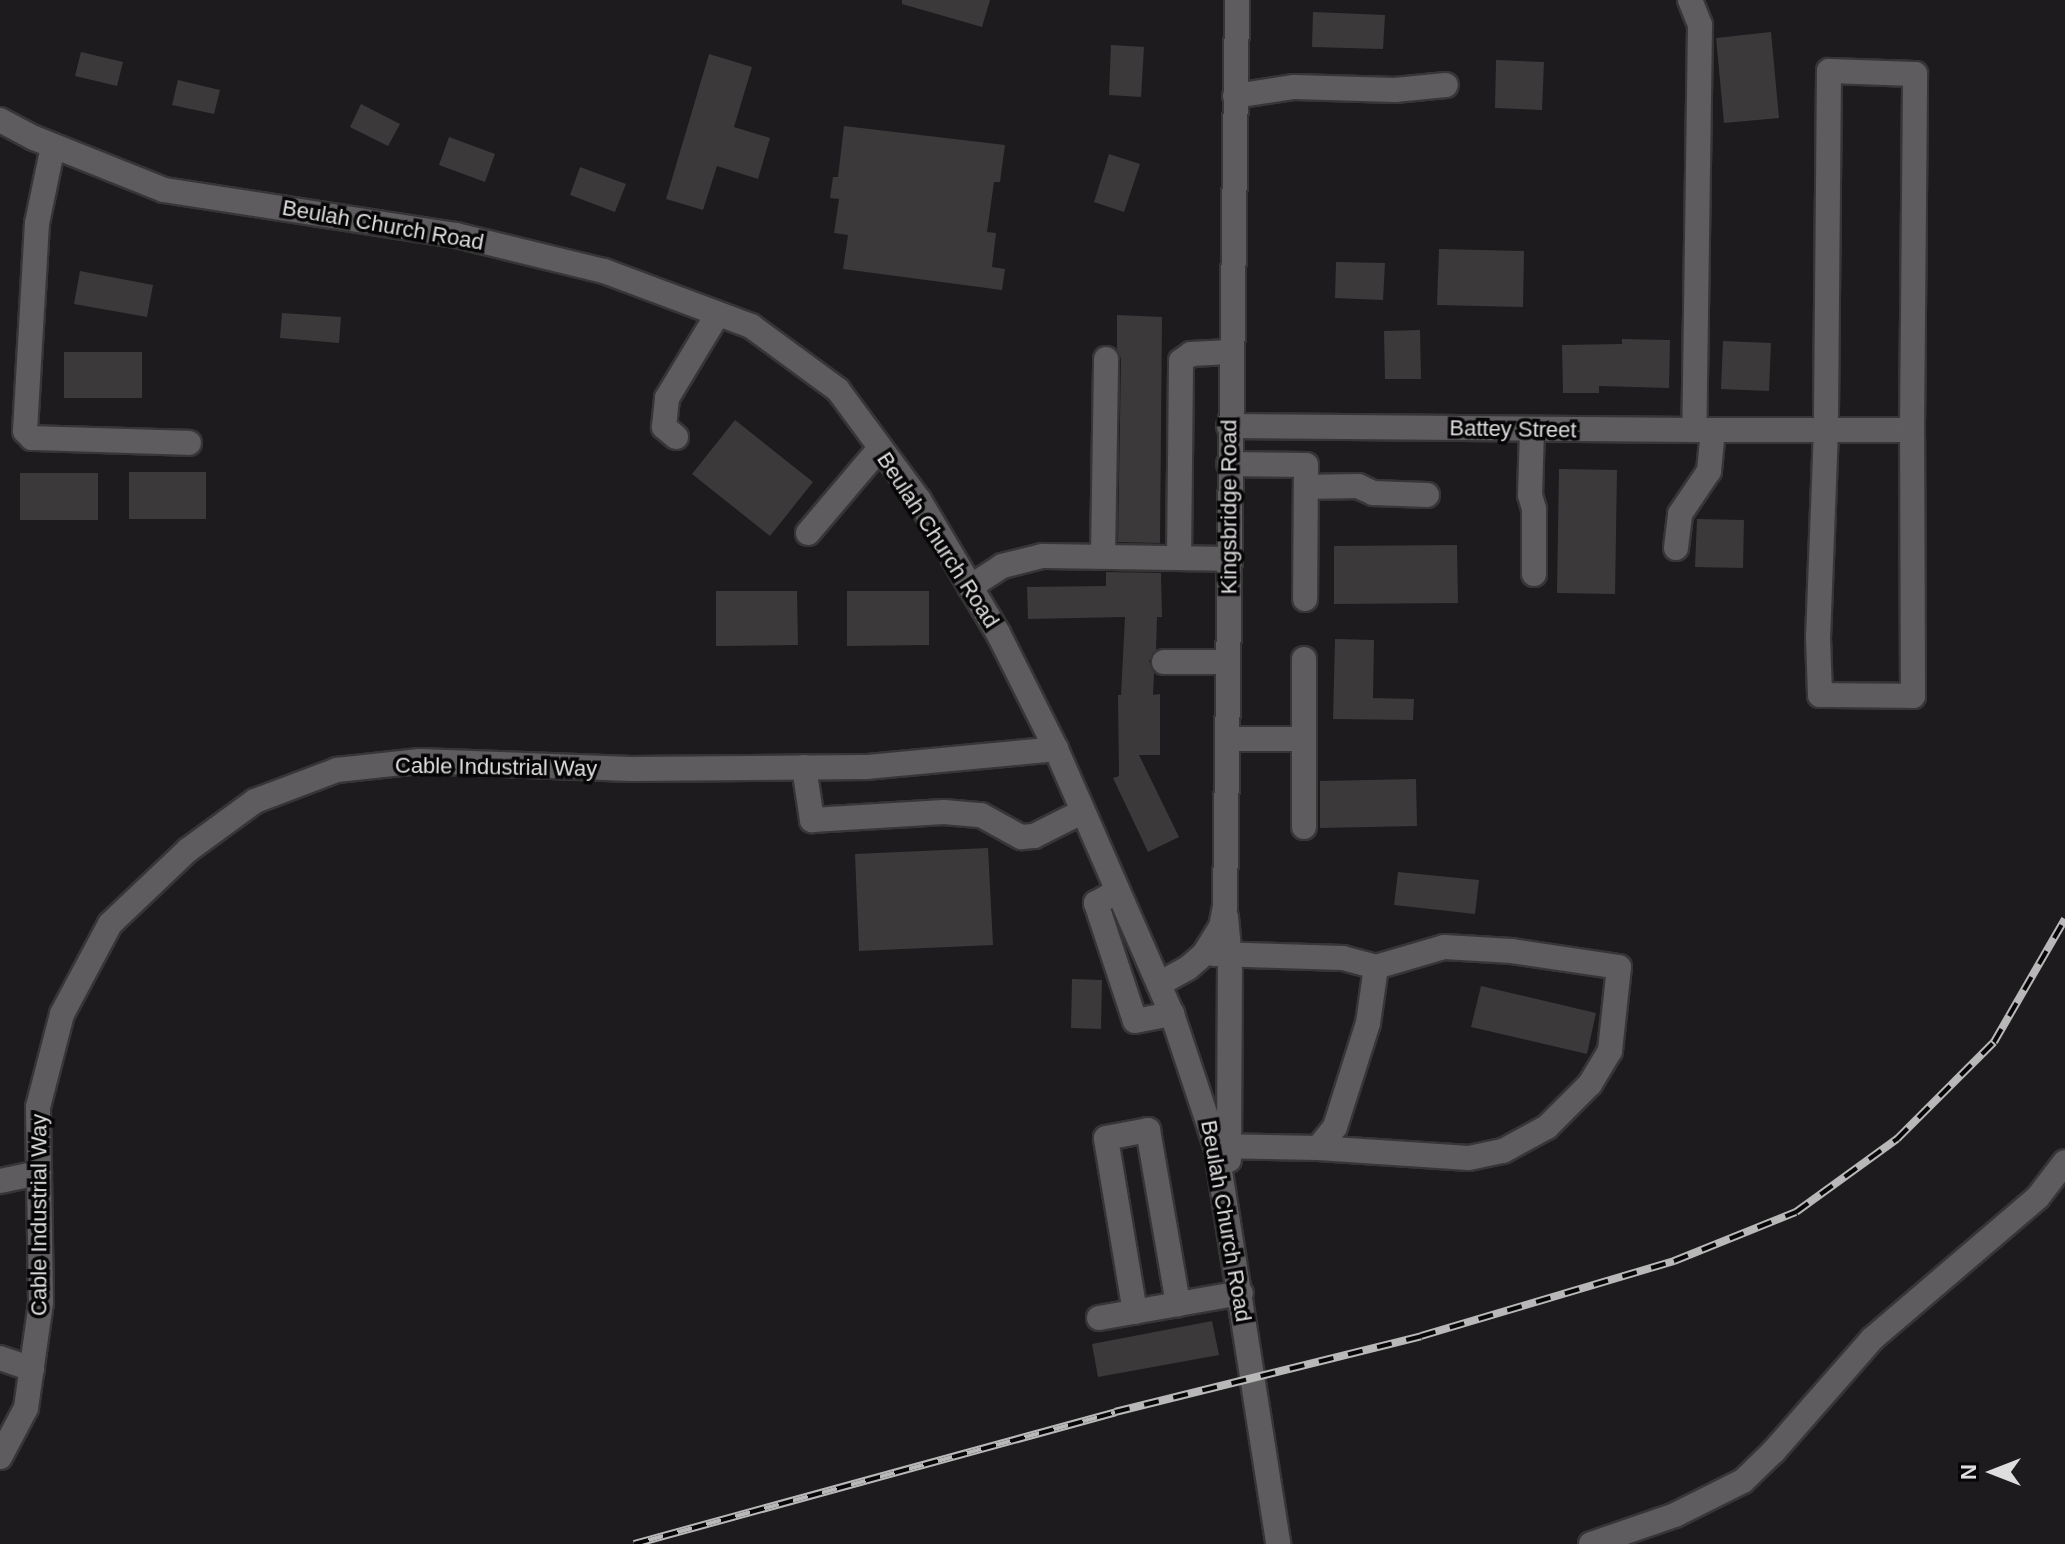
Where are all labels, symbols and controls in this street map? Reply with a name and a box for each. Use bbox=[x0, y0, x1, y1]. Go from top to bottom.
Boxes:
street label: Beulah Church Road bbox=[280, 194, 486, 256]
street label: Battey Street bbox=[1449, 415, 1577, 443]
street label: Kingsbridge Road bbox=[1216, 420, 1242, 594]
street label: Beulah Church Road bbox=[871, 447, 1005, 633]
street label: Cable Industrial Way bbox=[395, 752, 597, 782]
street label: Cable Industrial Way bbox=[26, 1114, 52, 1316]
street label: Beulah Church Road bbox=[1195, 1118, 1257, 1324]
north arrow bbox=[1953, 1432, 2033, 1512]
text: N bbox=[1956, 1464, 1981, 1480]

